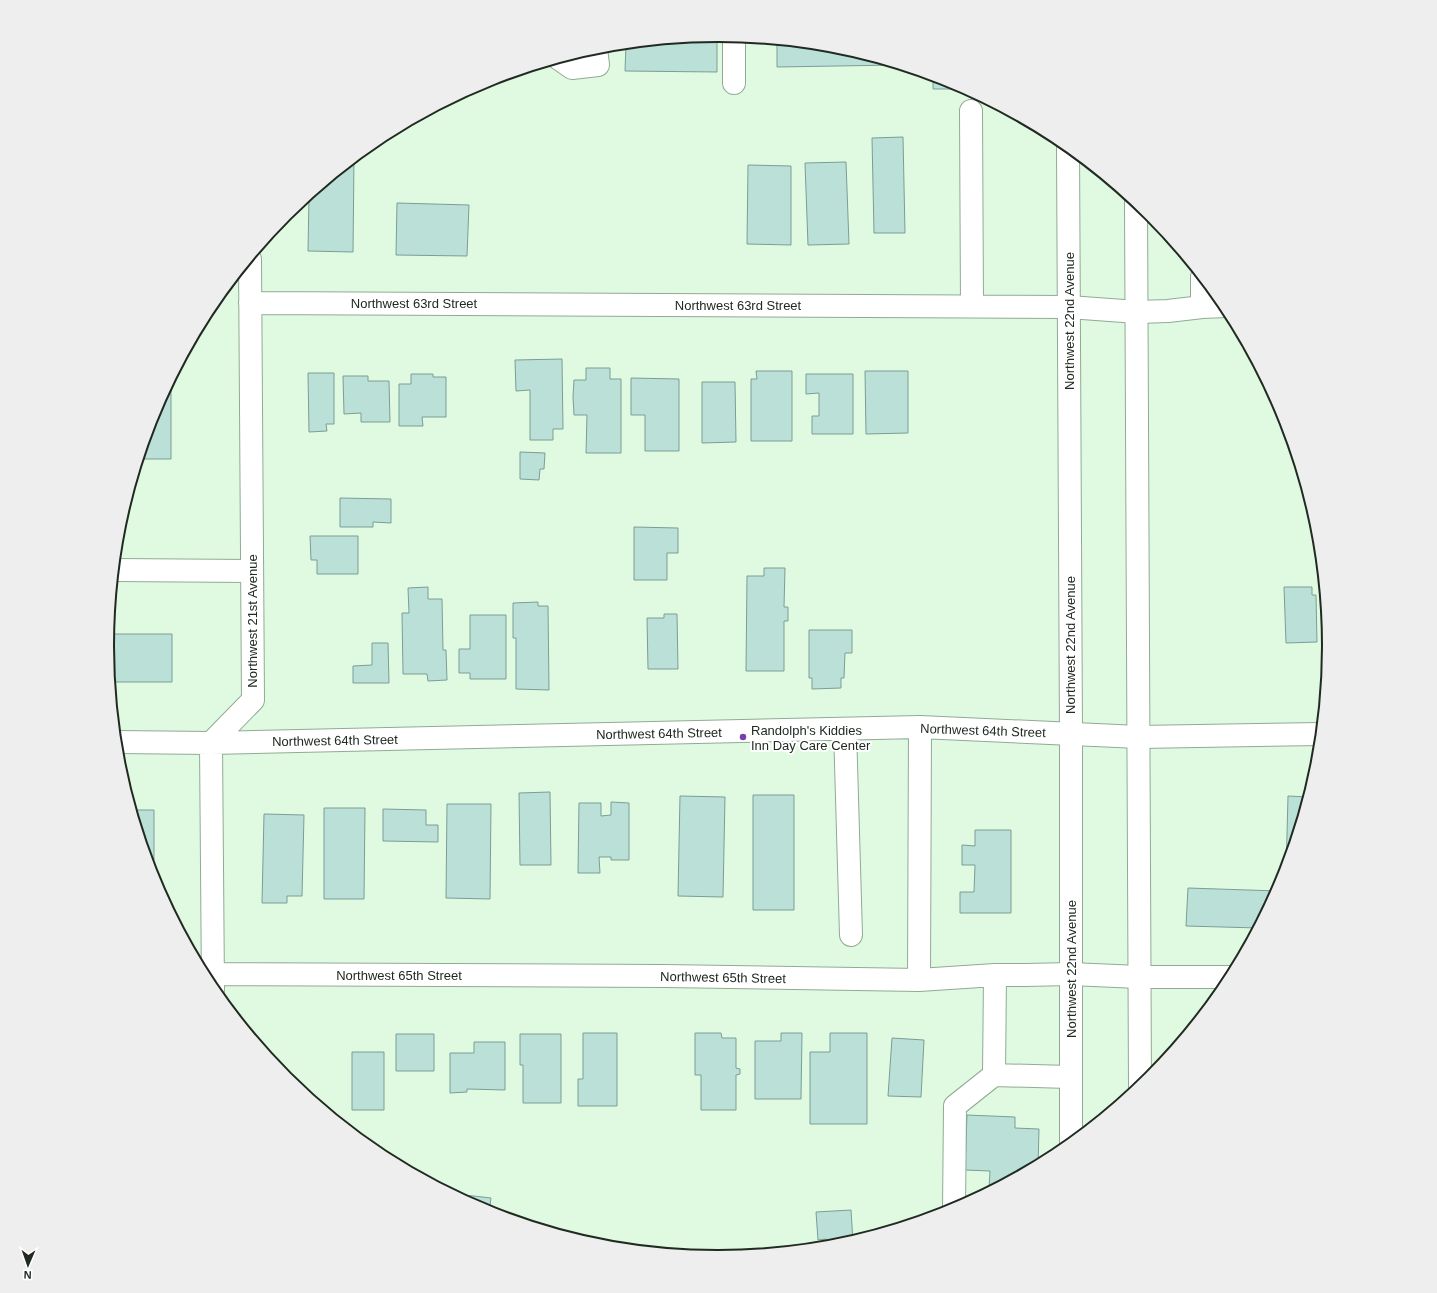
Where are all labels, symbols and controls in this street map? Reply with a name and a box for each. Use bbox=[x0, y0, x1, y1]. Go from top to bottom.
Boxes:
street label: Northwest 22nd Avenue bbox=[1062, 252, 1077, 390]
street label: Northwest 63rd Street bbox=[351, 296, 478, 311]
street label: Northwest 63rd Street bbox=[675, 298, 802, 313]
street label: Northwest 21st Avenue bbox=[245, 554, 260, 688]
street label: Northwest 22nd Avenue bbox=[1063, 576, 1078, 714]
street label: Northwest 64th Street bbox=[920, 721, 1046, 740]
place label: Randolph's Kiddies Inn Day Care Center bbox=[751, 723, 871, 753]
street label: Northwest 64th Street bbox=[596, 725, 722, 742]
street label: Northwest 64th Street bbox=[272, 732, 398, 749]
marker: Randolph's Kiddies Inn Day Care Center bbox=[738, 732, 748, 742]
street label: Northwest 22nd Avenue bbox=[1064, 900, 1079, 1038]
street label: Northwest 65th Street bbox=[336, 968, 462, 983]
street label: Northwest 65th Street bbox=[660, 969, 786, 986]
north arrow bbox=[8, 1245, 48, 1285]
text: N bbox=[23, 1269, 32, 1281]

